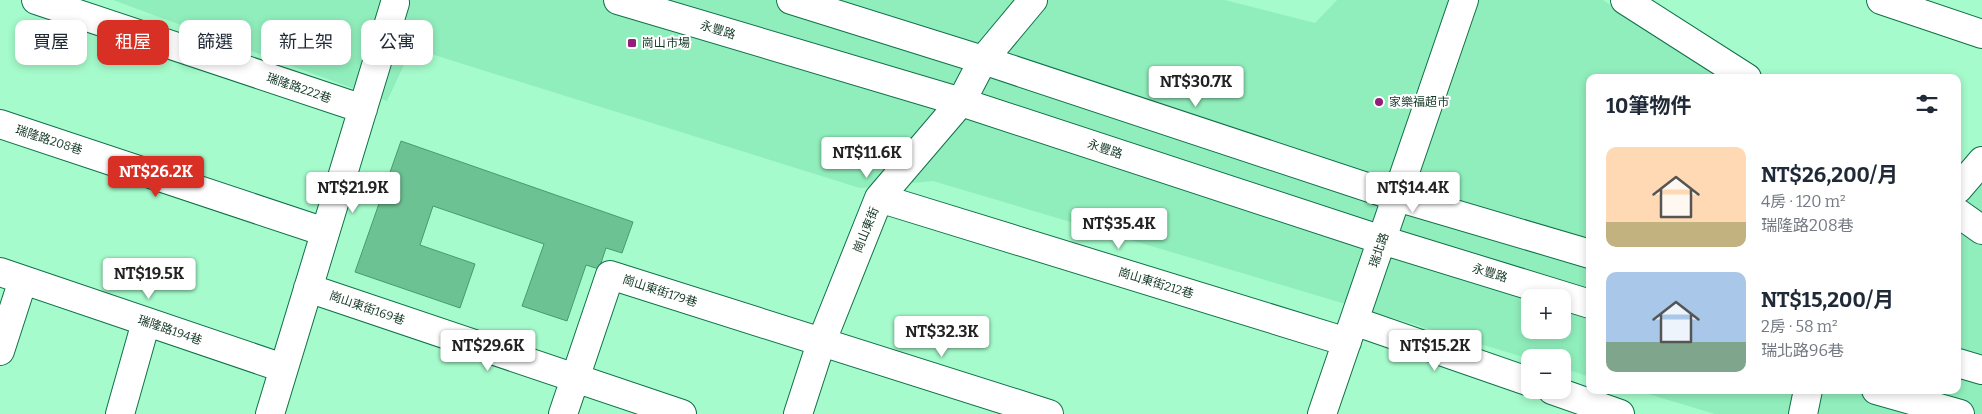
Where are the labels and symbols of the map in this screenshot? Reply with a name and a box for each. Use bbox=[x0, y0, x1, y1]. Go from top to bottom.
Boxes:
street label: 永豐路 bbox=[699, 18, 737, 42]
place label: 崗山市場 bbox=[642, 36, 690, 50]
marker: 崗山市場 bbox=[626, 37, 638, 49]
pin: NT$30.7K bbox=[1144, 66, 1248, 108]
street label: 瑞隆路222巷 bbox=[265, 70, 333, 106]
place label: 家樂福超市 bbox=[1389, 95, 1449, 109]
marker: 家樂福超市 bbox=[1373, 96, 1385, 108]
street label: 瑞隆路208巷 bbox=[14, 123, 84, 157]
pin: NT$11.6K bbox=[815, 136, 919, 179]
street label: 永豐路 bbox=[1086, 137, 1124, 161]
pin: NT$26.2K bbox=[104, 156, 208, 198]
pin: NT$21.9K bbox=[301, 172, 405, 214]
pin: NT$14.4K bbox=[1361, 172, 1465, 214]
street label: 崗山東街 bbox=[851, 205, 881, 255]
pin: NT$35.4K bbox=[1067, 208, 1171, 250]
street label: 瑞北路 bbox=[1367, 231, 1391, 269]
pin: NT$19.5K bbox=[97, 258, 201, 300]
street label: 永豐路 bbox=[1471, 261, 1509, 285]
street label: 崗山東街212巷 bbox=[1117, 265, 1195, 301]
street label: 崗山東街179巷 bbox=[621, 272, 699, 310]
street label: 崗山東街169巷 bbox=[327, 289, 407, 327]
street label: 瑞隆路194巷 bbox=[136, 312, 204, 348]
pin: NT$32.3K bbox=[890, 316, 994, 358]
pin: NT$29.6K bbox=[436, 330, 540, 372]
pin: NT$15.2K bbox=[1383, 330, 1487, 372]

